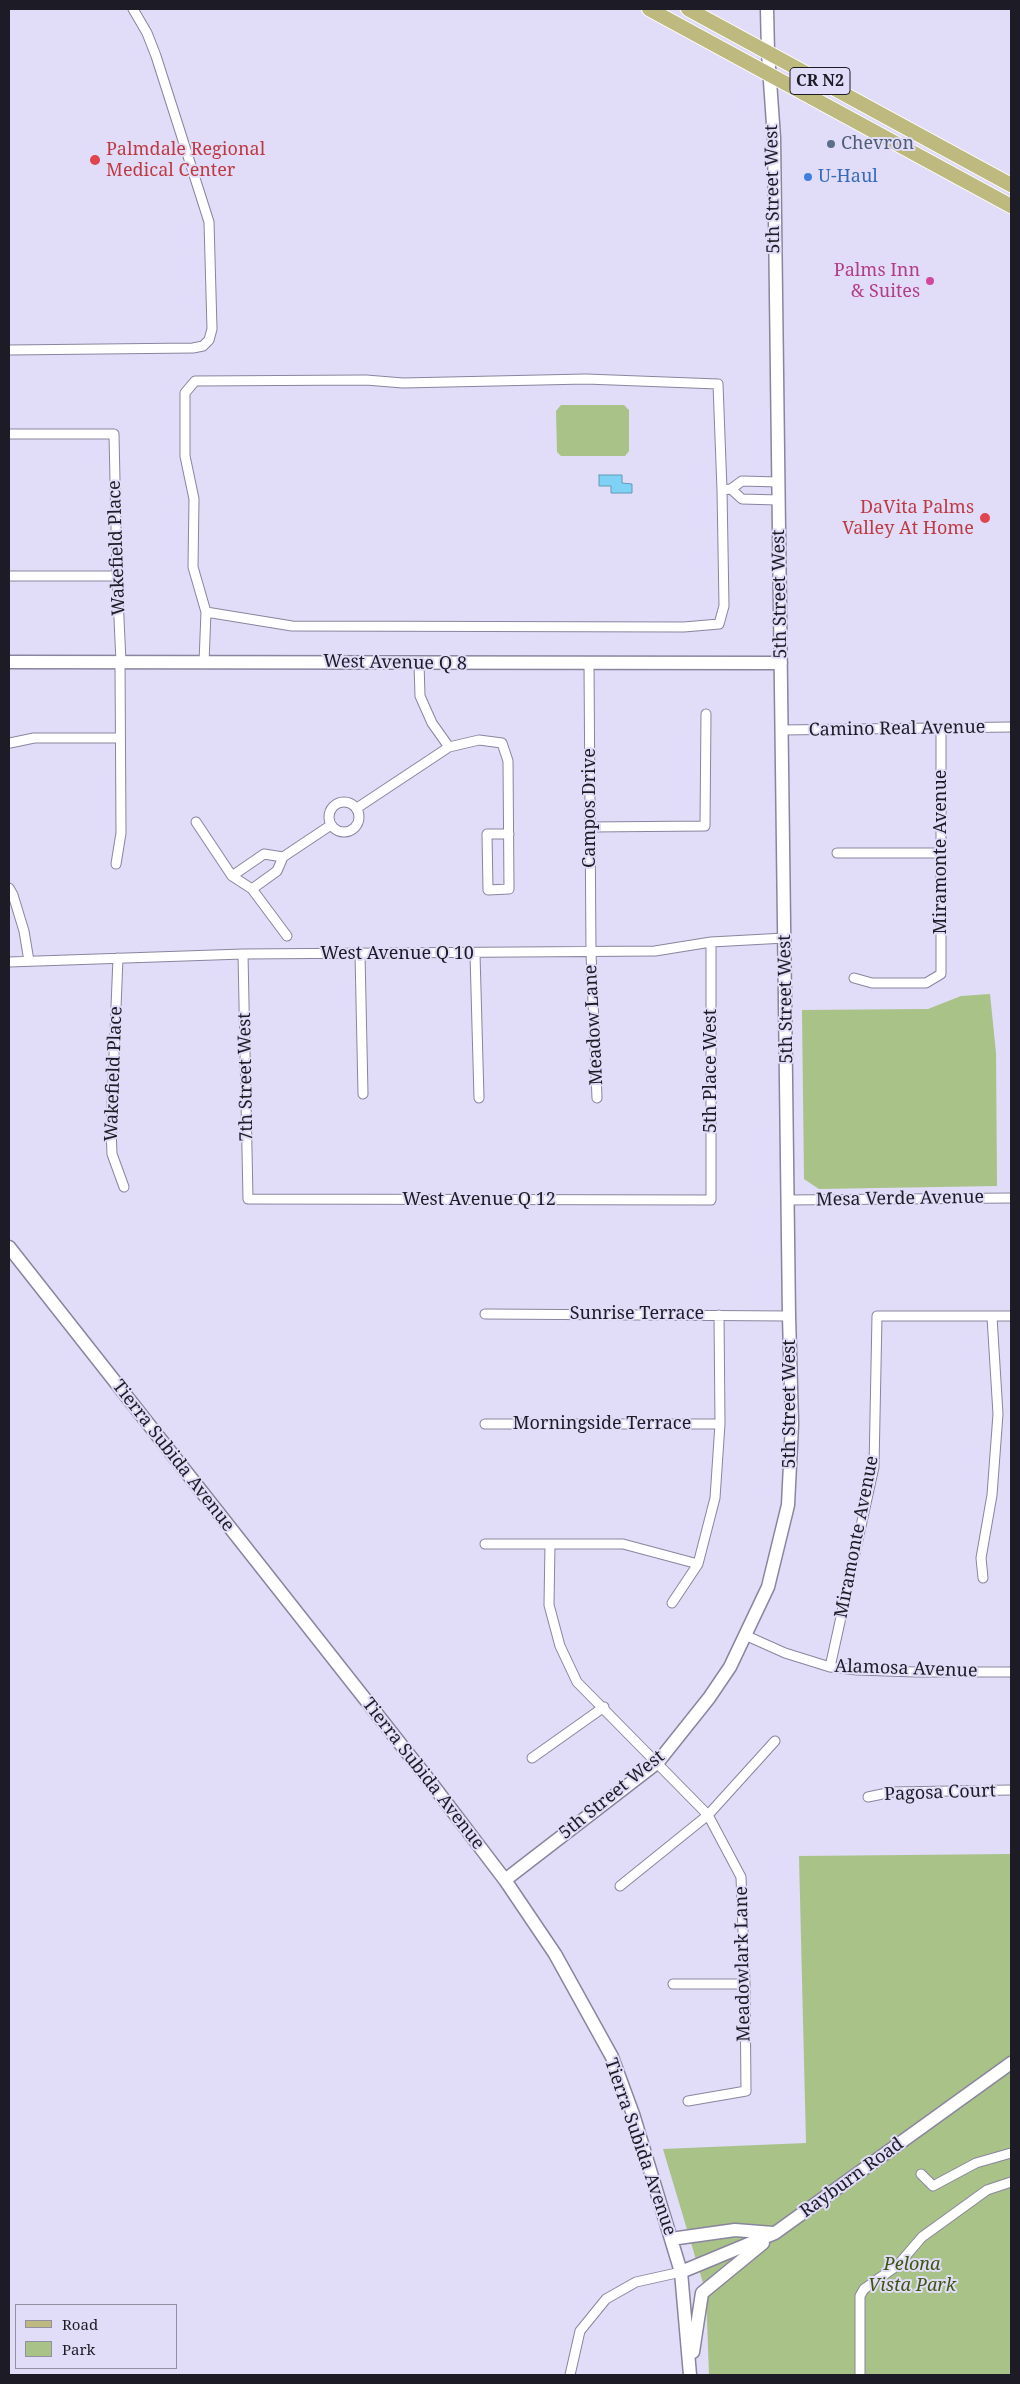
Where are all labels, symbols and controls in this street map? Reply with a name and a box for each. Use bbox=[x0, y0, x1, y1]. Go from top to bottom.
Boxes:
road number: CR N2 bbox=[790, 68, 850, 94]
street label: 5th Street West bbox=[761, 124, 785, 254]
place label: Chevron bbox=[841, 133, 914, 155]
marker: Chevron bbox=[825, 138, 837, 150]
place label: Palmdale Regional Medical Center bbox=[106, 139, 265, 182]
marker: Palmdale Regional Medical Center bbox=[88, 153, 102, 167]
place label: U-Haul bbox=[818, 166, 878, 188]
marker: U-Haul bbox=[802, 171, 814, 183]
place label: Palms Inn & Suites bbox=[834, 260, 920, 302]
marker: Palms Inn & Suites bbox=[924, 275, 936, 287]
street label: Wakefield Place bbox=[104, 480, 130, 616]
place label: DaVita Palms Valley At Home bbox=[842, 497, 974, 540]
marker: DaVita Palms Valley At Home bbox=[978, 511, 992, 525]
street label: 5th Street West bbox=[768, 529, 792, 659]
street label: West Avenue Q 8 bbox=[323, 651, 467, 675]
street label: Camino Real Avenue bbox=[808, 717, 986, 741]
street label: Campos Drive bbox=[579, 748, 601, 868]
street label: Miramonte Avenue bbox=[930, 770, 952, 934]
street label: 5th Street West bbox=[774, 934, 798, 1064]
street label: West Avenue Q 10 bbox=[320, 943, 474, 965]
street label: Meadow Lane bbox=[580, 964, 608, 1086]
street label: Wakefield Place bbox=[101, 1006, 127, 1142]
street label: 5th Place West bbox=[700, 1009, 722, 1133]
street label: 7th Street West bbox=[234, 1012, 258, 1142]
street label: Mesa Verde Avenue bbox=[816, 1187, 984, 1211]
street label: West Avenue Q 12 bbox=[402, 1189, 556, 1211]
street label: Sunrise Terrace bbox=[570, 1303, 704, 1325]
street label: 5th Street West bbox=[779, 1339, 801, 1469]
street label: Tierra Subida Avenue bbox=[107, 1376, 239, 1536]
street label: Morningside Terrace bbox=[513, 1413, 691, 1435]
street label: Miramonte Avenue bbox=[831, 1454, 883, 1620]
street label: Alamosa Avenue bbox=[834, 1656, 978, 1682]
street label: Tierra Subida Avenue bbox=[357, 1694, 489, 1854]
street label: 5th Street West bbox=[555, 1746, 669, 1844]
street label: Pagosa Court bbox=[884, 1780, 996, 1806]
street label: Meadowlark Lane bbox=[731, 1886, 755, 2042]
street label: Tierra Subida Avenue bbox=[599, 2056, 681, 2238]
street label: Rayburn Road bbox=[796, 2133, 908, 2223]
park label: Pelona Vista Park bbox=[868, 2254, 956, 2296]
legend bbox=[15, 2304, 178, 2369]
text: Road bbox=[62, 2314, 98, 2334]
text: Park bbox=[62, 2339, 95, 2359]

